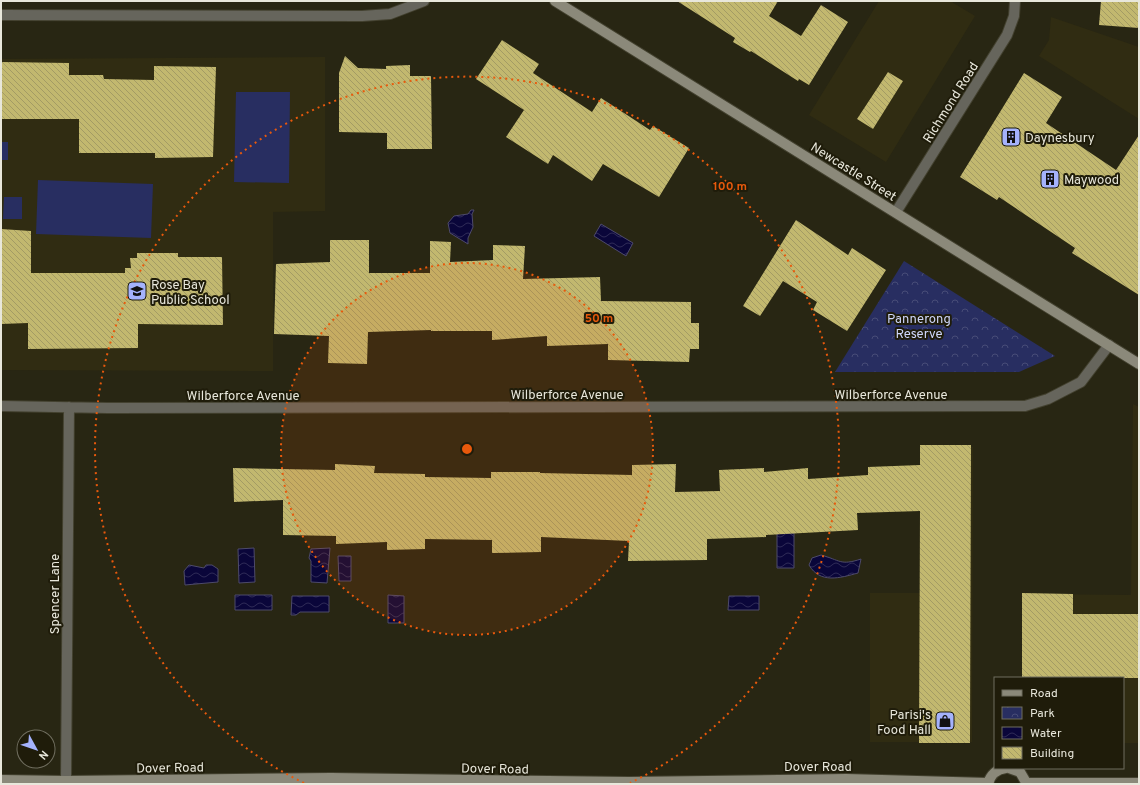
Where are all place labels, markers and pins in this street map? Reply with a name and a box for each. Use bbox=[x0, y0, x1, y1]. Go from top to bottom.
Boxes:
building icon: Daynesbury bbox=[1000, 126, 1022, 148]
place label: Daynesbury bbox=[1025, 131, 1095, 147]
building icon: Maywood bbox=[1039, 168, 1061, 190]
place label: Maywood bbox=[1064, 173, 1119, 189]
place label: Rose Bay Public School bbox=[151, 278, 230, 309]
school or university icon: Rose Bay Public School bbox=[126, 280, 148, 302]
centre of rings bbox=[460, 442, 474, 456]
place label: Parisi's Food Hall bbox=[877, 708, 931, 739]
shop icon: Parisi's Food Hall bbox=[934, 710, 956, 732]

